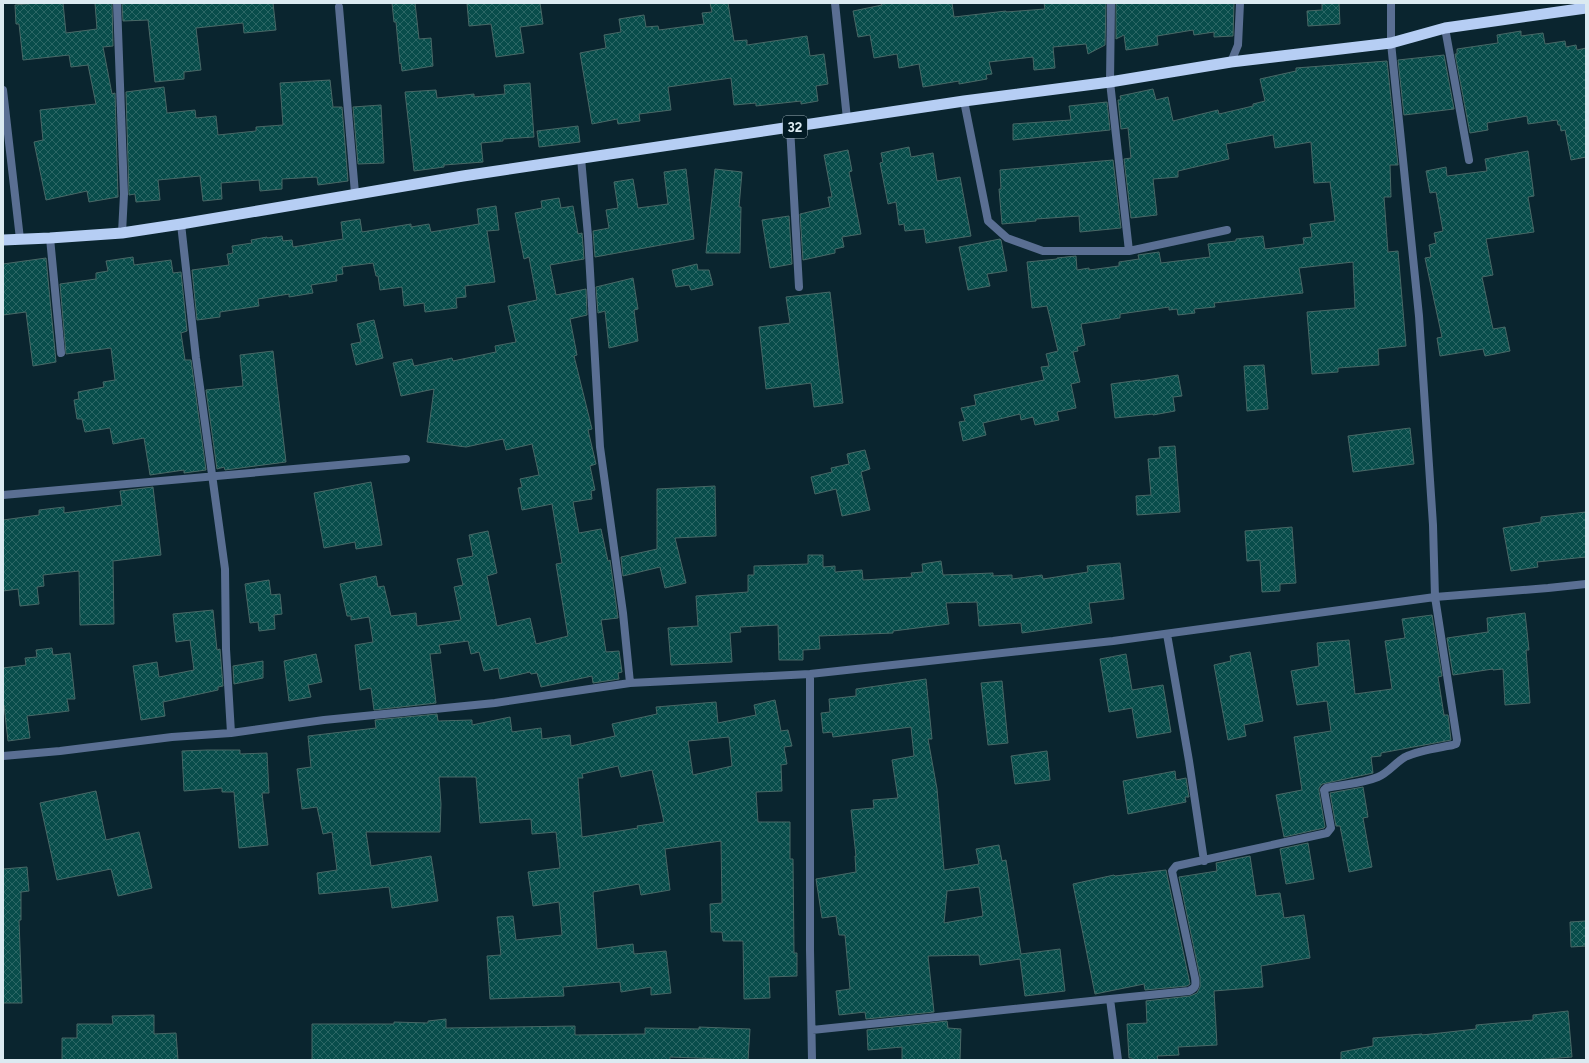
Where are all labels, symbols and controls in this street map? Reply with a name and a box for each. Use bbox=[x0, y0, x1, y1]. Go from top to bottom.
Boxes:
road number: 32 bbox=[783, 116, 807, 138]

